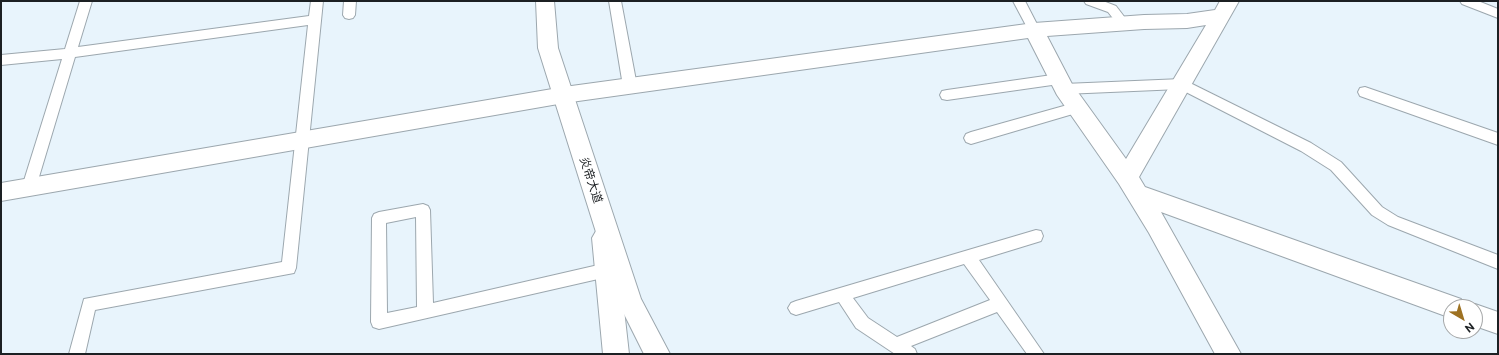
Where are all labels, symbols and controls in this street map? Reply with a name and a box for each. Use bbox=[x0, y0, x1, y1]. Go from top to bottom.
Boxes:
street label: 炎帝大道 bbox=[577, 155, 605, 205]
north arrow bbox=[1443, 299, 1483, 339]
text: N bbox=[1463, 320, 1477, 336]

